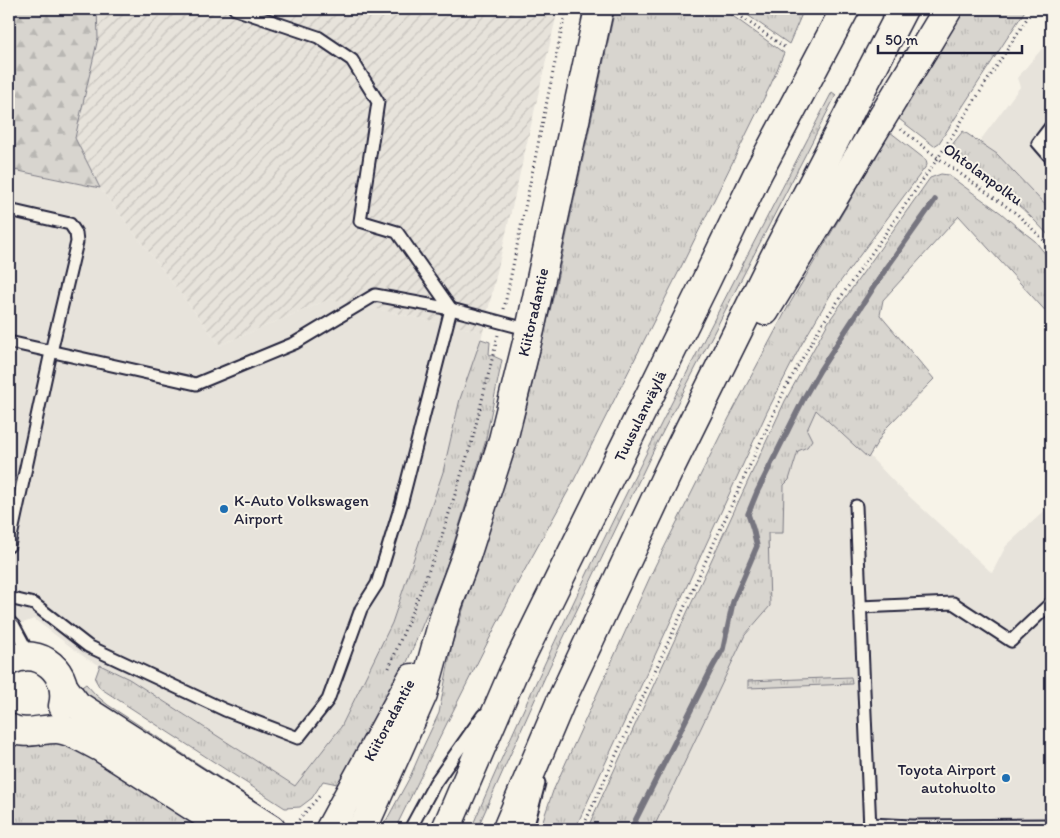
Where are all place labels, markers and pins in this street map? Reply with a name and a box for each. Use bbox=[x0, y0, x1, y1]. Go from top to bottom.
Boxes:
place label: K-Auto Volkswagen Airport bbox=[234, 491, 369, 528]
marker: K-Auto Volkswagen Airport bbox=[218, 503, 230, 515]
place label: Toyota Airport autohuolto bbox=[898, 760, 996, 797]
marker: Toyota Airport autohuolto bbox=[1000, 772, 1012, 784]

